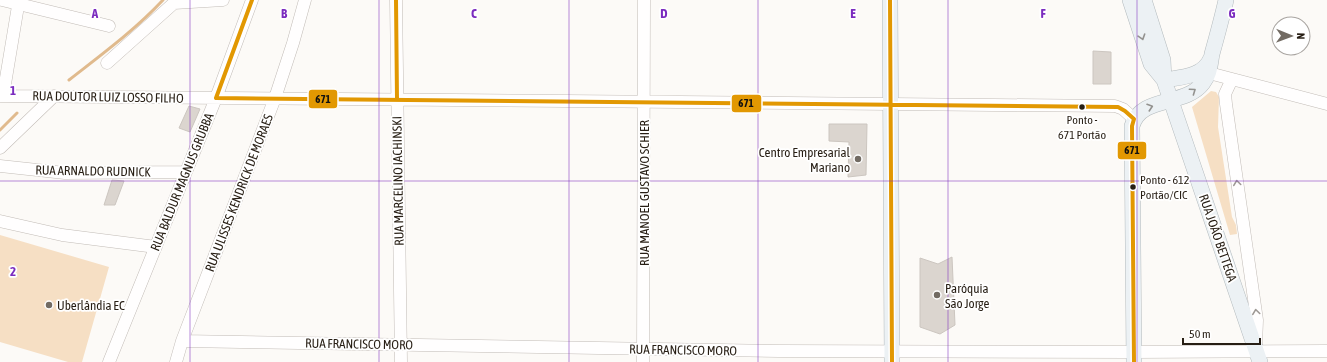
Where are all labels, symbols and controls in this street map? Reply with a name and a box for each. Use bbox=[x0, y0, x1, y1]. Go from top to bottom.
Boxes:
text: A bbox=[91, 6, 99, 21]
text: B bbox=[281, 6, 288, 21]
text: C bbox=[471, 6, 477, 21]
text: D bbox=[660, 6, 668, 21]
text: E bbox=[850, 6, 856, 21]
text: F bbox=[1040, 6, 1046, 21]
text: G bbox=[1229, 6, 1236, 21]
north arrow bbox=[1271, 16, 1311, 56]
one-way arrow bbox=[1137, 33, 1146, 40]
text: N bbox=[1295, 33, 1307, 40]
text: 1 bbox=[10, 83, 16, 98]
street label: RUA DOUTOR LUIZ LOSSO FILHO bbox=[32, 88, 184, 106]
line badge: 671 bbox=[308, 89, 338, 109]
one-way arrow bbox=[1189, 89, 1196, 96]
text: 671 bbox=[315, 93, 331, 105]
line badge: 671 bbox=[731, 94, 762, 113]
text: 671 bbox=[738, 97, 754, 109]
marker: Ponto - 671 Portão bbox=[1077, 102, 1087, 112]
one-way arrow bbox=[1147, 103, 1154, 112]
street label: RUA BALDUR MAGNUS GRUBBA bbox=[147, 110, 217, 253]
street label: RUA ULISSES KENDRICK DE MORAES bbox=[202, 112, 276, 274]
place label: Ponto - 671 Portão bbox=[1058, 113, 1106, 142]
street label: RUA MARCELINO IACHINSKI bbox=[389, 116, 407, 246]
street label: RUA MANOEL GUSTAVO SCHIER bbox=[637, 119, 652, 266]
line badge: 671 bbox=[1117, 141, 1147, 160]
text: 671 bbox=[1124, 144, 1140, 156]
place label: Centro Empresarial Mariano bbox=[759, 145, 851, 175]
marker: Centro Empresarial Mariano bbox=[853, 154, 863, 164]
street label: RUA ARNALDO RUDNICK bbox=[35, 162, 152, 180]
place label: Ponto - 612 Portão/CIC bbox=[1140, 173, 1189, 202]
one-way arrow bbox=[1233, 180, 1242, 186]
marker: Ponto - 612 Portão/CIC bbox=[1128, 182, 1138, 192]
street label: RUA JOÃO BETTEGA bbox=[1196, 192, 1240, 284]
text: 2 bbox=[10, 264, 16, 279]
place label: Paróquia São Jorge bbox=[945, 281, 989, 311]
marker: Paróquia São Jorge bbox=[932, 290, 942, 300]
place label: Uberlândia EC bbox=[57, 298, 125, 313]
marker: Uberlândia EC bbox=[44, 300, 54, 310]
one-way arrow bbox=[1252, 309, 1261, 315]
scale bar bbox=[1183, 320, 1260, 346]
text: 50 m bbox=[1189, 327, 1211, 341]
street label: RUA FRANCISCO MORO bbox=[305, 336, 414, 352]
street label: RUA FRANCISCO MORO bbox=[629, 342, 738, 358]

